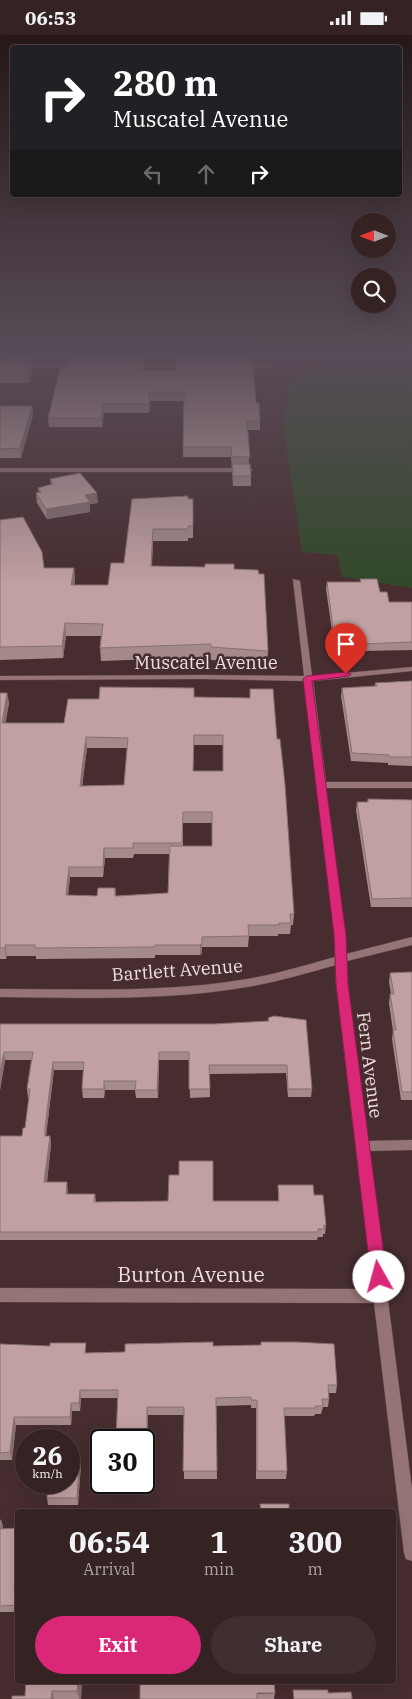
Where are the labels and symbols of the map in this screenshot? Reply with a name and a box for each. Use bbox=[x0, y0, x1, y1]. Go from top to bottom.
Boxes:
north arrow bbox=[351, 213, 396, 257]
pin bbox=[325, 623, 367, 674]
street label: Muscatel Avenue bbox=[134, 651, 278, 674]
street label: Bartlett Avenue bbox=[111, 954, 243, 986]
street label: Fern Avenue bbox=[352, 1010, 388, 1120]
position arrow bbox=[352, 1250, 404, 1302]
street label: Burton Avenue bbox=[117, 1260, 265, 1288]
speed limit sign: 30 bbox=[90, 1429, 155, 1494]

